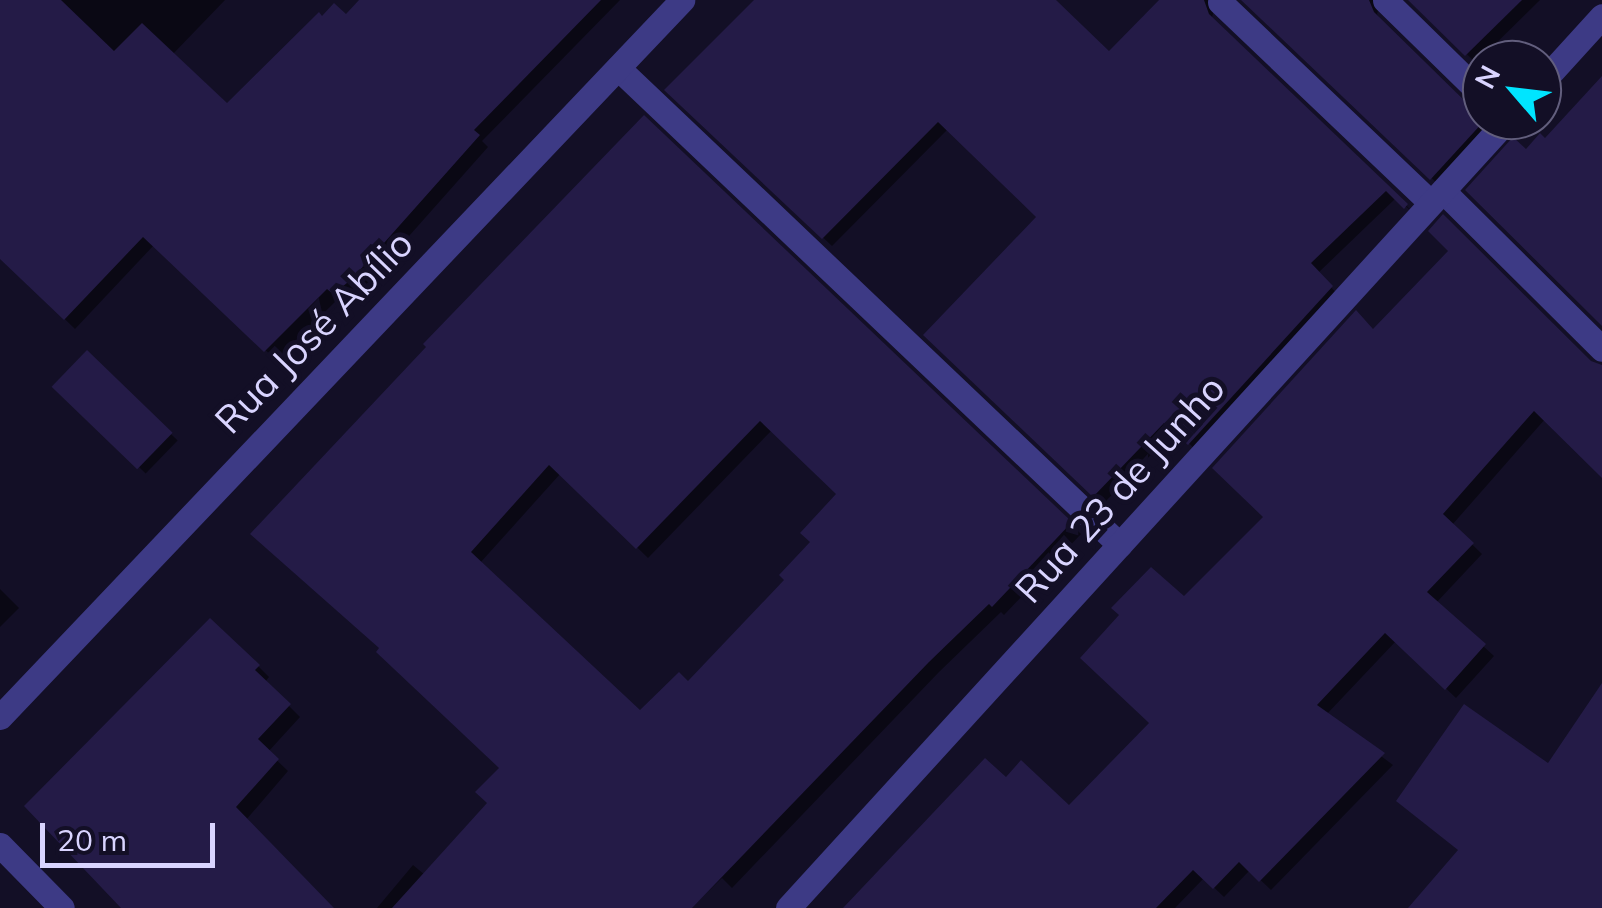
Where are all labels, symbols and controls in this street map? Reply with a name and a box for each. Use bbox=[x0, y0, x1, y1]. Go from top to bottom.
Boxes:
north arrow bbox=[1462, 40, 1562, 140]
text: N bbox=[1466, 59, 1507, 94]
street label: Rua José Abílio bbox=[206, 221, 422, 443]
street label: Rua 23 de Junho bbox=[1006, 366, 1234, 612]
scale bar bbox=[45, 803, 220, 865]
text: 20 m bbox=[57, 821, 127, 859]

